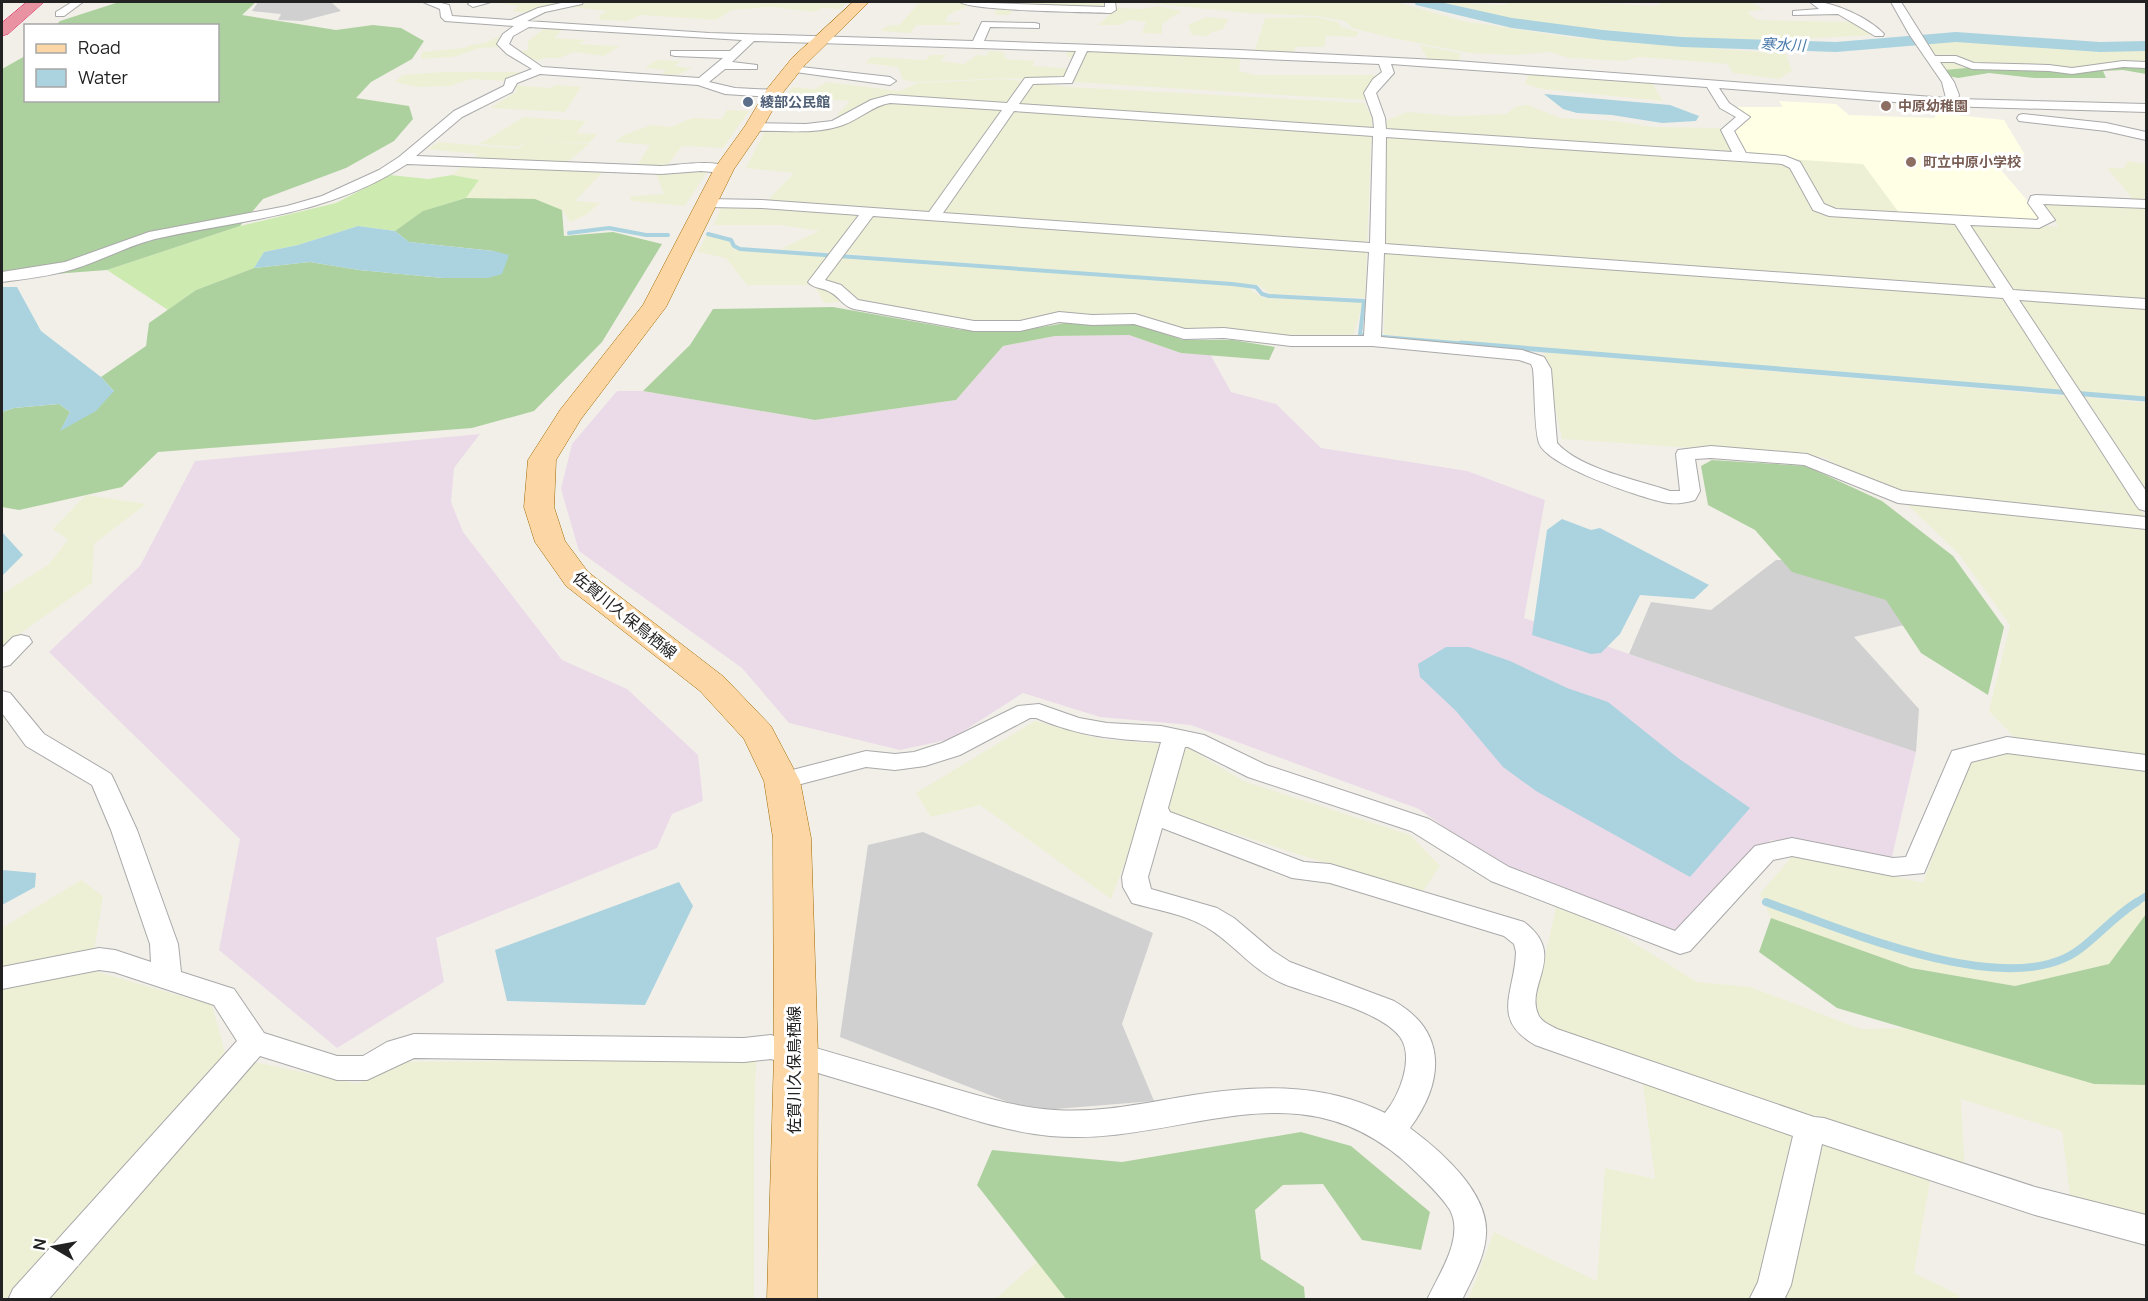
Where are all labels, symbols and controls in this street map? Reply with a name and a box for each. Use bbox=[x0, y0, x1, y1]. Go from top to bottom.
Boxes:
legend bbox=[24, 24, 219, 102]
water label: 寒水川 bbox=[1760, 33, 1808, 56]
text: Road bbox=[78, 35, 121, 59]
text: Water bbox=[78, 65, 128, 89]
place label: 綾部公民館 bbox=[760, 92, 830, 111]
marker: 綾部公民館 bbox=[741, 95, 755, 109]
place label: 中原幼稚園 bbox=[1898, 96, 1968, 115]
marker: 中原幼稚園 bbox=[1879, 99, 1893, 113]
place label: 町立中原小学校 bbox=[1923, 152, 2021, 171]
marker: 町立中原小学校 bbox=[1904, 155, 1918, 169]
street label: 佐賀川久保鳥栖線 bbox=[568, 566, 682, 664]
street label: 佐賀川久保鳥栖線 bbox=[783, 1006, 805, 1134]
north arrow bbox=[24, 1217, 84, 1277]
text: N bbox=[27, 1237, 51, 1252]

